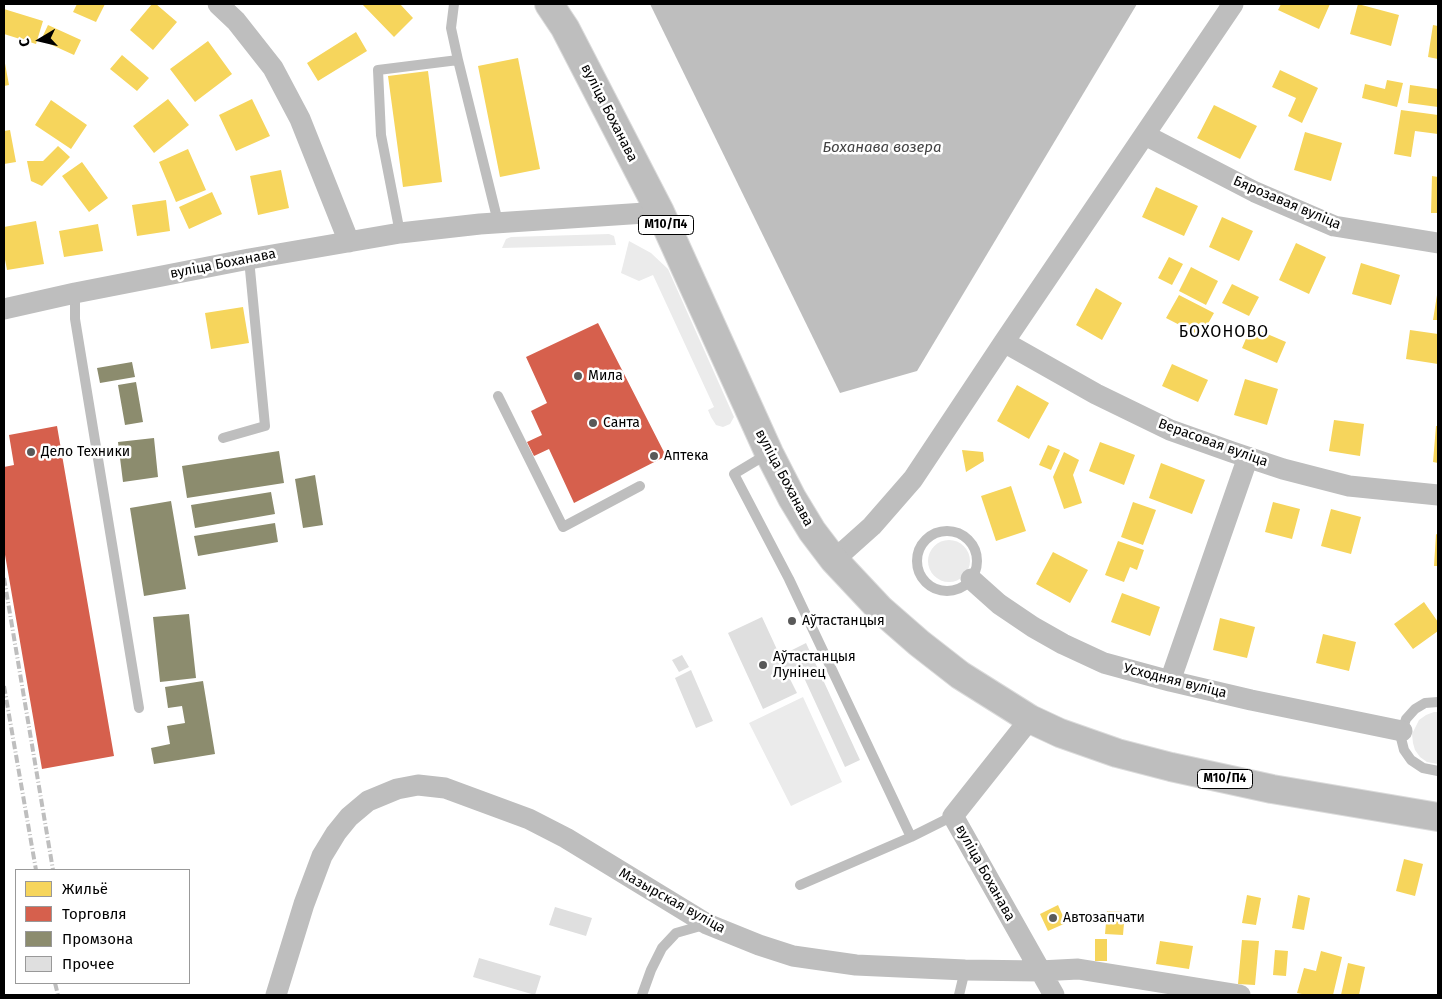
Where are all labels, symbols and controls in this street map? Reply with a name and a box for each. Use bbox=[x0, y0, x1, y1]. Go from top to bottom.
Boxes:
north arrow bbox=[15, 15, 65, 65]
text: С bbox=[16, 37, 34, 48]
street label: вуліца Боханава bbox=[577, 61, 641, 165]
water label: Боханава возера bbox=[823, 139, 941, 157]
street label: Бярозавая вуліца bbox=[1231, 173, 1343, 233]
road number: М10/П4 bbox=[638, 216, 694, 234]
street label: вуліца Боханава bbox=[169, 245, 277, 283]
district label: БОХОНОВО bbox=[1178, 323, 1270, 343]
place label: Мила bbox=[588, 368, 623, 384]
marker: Мила bbox=[572, 370, 584, 382]
place label: Санта bbox=[603, 415, 640, 431]
street label: Верасовая вуліца bbox=[1156, 415, 1270, 471]
marker: Санта bbox=[587, 417, 599, 429]
street label: вуліца Боханава bbox=[751, 427, 817, 529]
place label: Дело Техники bbox=[41, 444, 130, 460]
marker: Дело Техники bbox=[25, 446, 37, 458]
place label: Аптека bbox=[664, 448, 709, 464]
marker: Аптека bbox=[648, 450, 660, 462]
place label: Аўтастанцыя bbox=[802, 613, 885, 629]
marker: Аўтастанцыя bbox=[786, 615, 798, 627]
place label: Аўтастанцыя Лунінец bbox=[773, 649, 856, 682]
marker: Аўтастанцыя Лунінец bbox=[757, 659, 769, 671]
street label: Усходняя вуліца bbox=[1122, 660, 1228, 702]
road number: М10/П4 bbox=[1198, 770, 1252, 789]
street label: вуліца Боханава bbox=[952, 822, 1018, 924]
street label: Мазырская вуліца bbox=[616, 865, 728, 937]
legend bbox=[15, 869, 190, 984]
text: Жильё bbox=[62, 880, 108, 898]
text: Торговля bbox=[62, 905, 127, 923]
place label: Автозапчати bbox=[1063, 910, 1145, 926]
marker: Автозапчати bbox=[1047, 912, 1059, 924]
text: Промзона bbox=[62, 930, 133, 948]
text: Прочее bbox=[62, 955, 114, 973]

